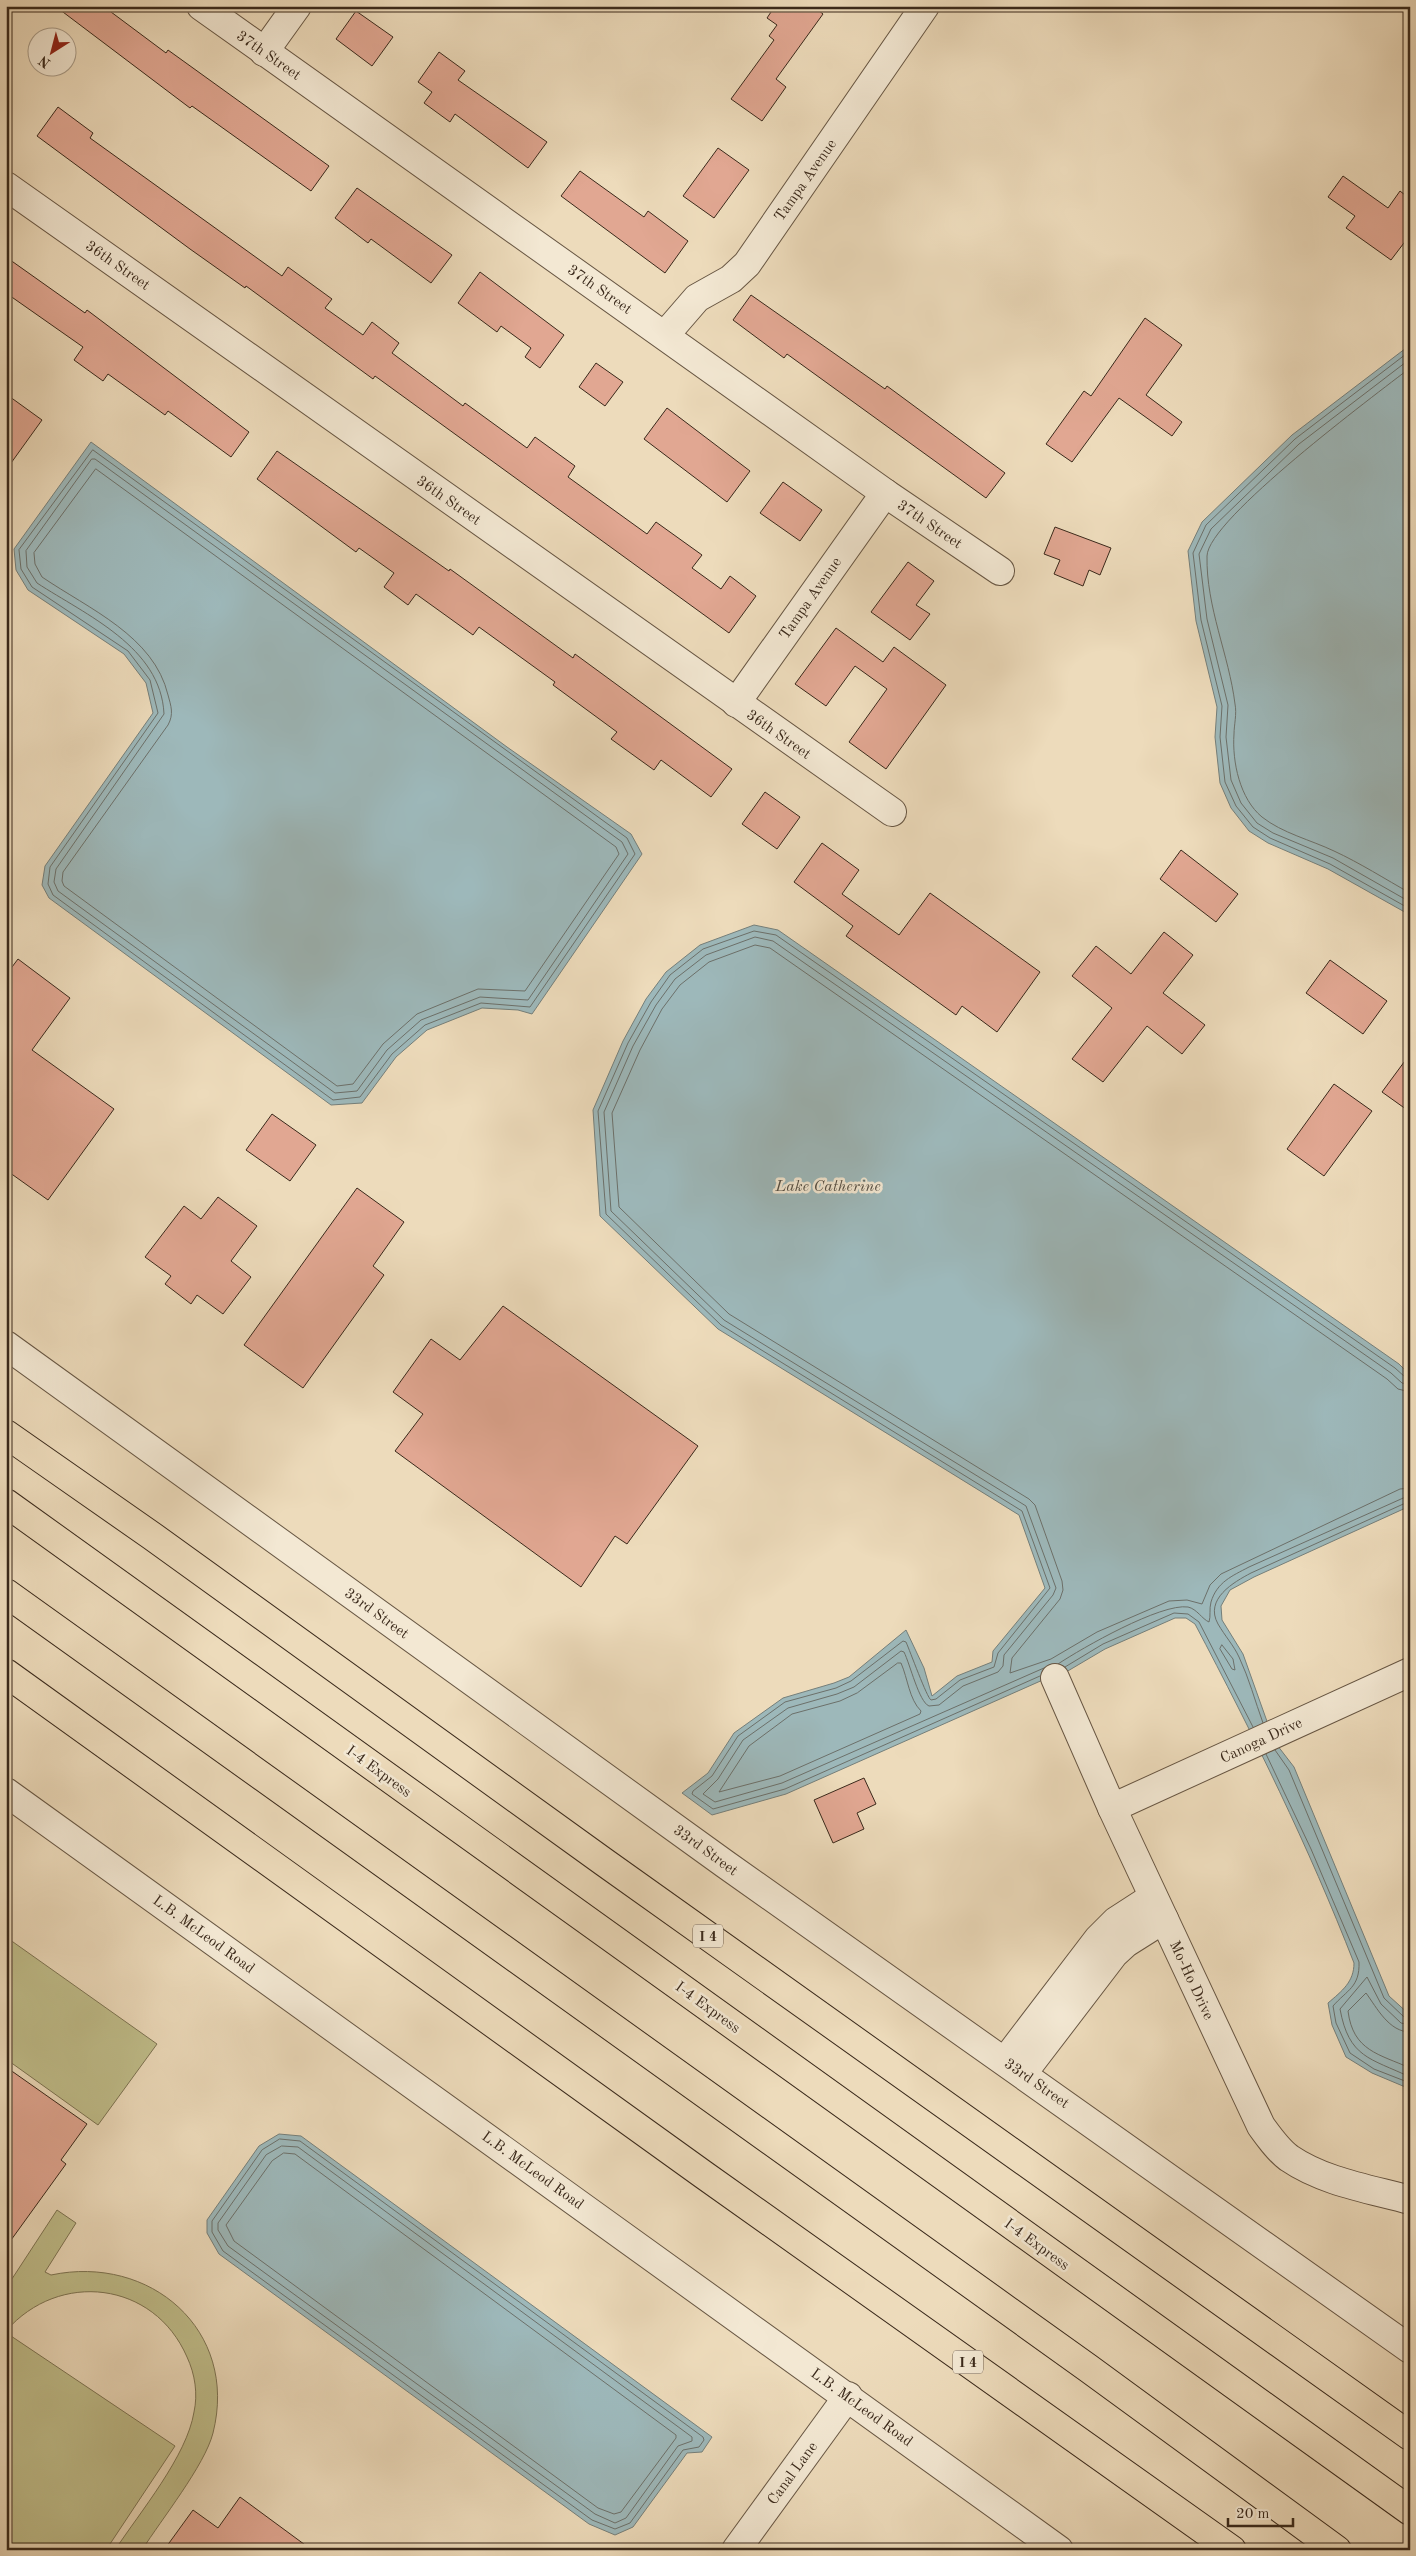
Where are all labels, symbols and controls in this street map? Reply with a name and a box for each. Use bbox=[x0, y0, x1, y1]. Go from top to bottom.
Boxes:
north arrow bbox=[28, 28, 78, 78]
street label: 37th Street bbox=[233, 29, 303, 84]
text: N bbox=[36, 53, 53, 71]
street label: Tampa Avenue bbox=[772, 137, 840, 225]
street label: 36th Street bbox=[82, 239, 152, 294]
street label: 37th Street bbox=[564, 263, 634, 318]
street label: 36th Street bbox=[413, 474, 483, 529]
street label: 37th Street bbox=[894, 498, 964, 552]
street label: Tampa Avenue bbox=[777, 555, 845, 643]
street label: 36th Street bbox=[743, 708, 813, 763]
water label: Lake Catherine bbox=[774, 1179, 881, 1195]
street label: 33rd Street bbox=[341, 1586, 411, 1642]
street label: Canoga Drive bbox=[1218, 1716, 1305, 1767]
street label: I-4 Express bbox=[343, 1744, 413, 1801]
street label: 33rd Street bbox=[670, 1823, 740, 1879]
street label: L.B. McLeod Road bbox=[149, 1893, 257, 1977]
road number: I 4 bbox=[693, 1924, 723, 1948]
street label: Mo-Ho Drive bbox=[1166, 1939, 1215, 2022]
street label: I-4 Express bbox=[672, 1980, 742, 2037]
street label: 33rd Street bbox=[1001, 2056, 1071, 2112]
street label: L.B. McLeod Road bbox=[478, 2129, 586, 2213]
street label: I-4 Express bbox=[1001, 2217, 1071, 2274]
road number: I 4 bbox=[953, 2350, 983, 2374]
street label: L.B. McLeod Road bbox=[807, 2366, 915, 2450]
street label: Canal Lane bbox=[765, 2440, 821, 2508]
scale bar bbox=[1228, 2496, 1294, 2528]
text: 20 m bbox=[1236, 2507, 1270, 2522]

